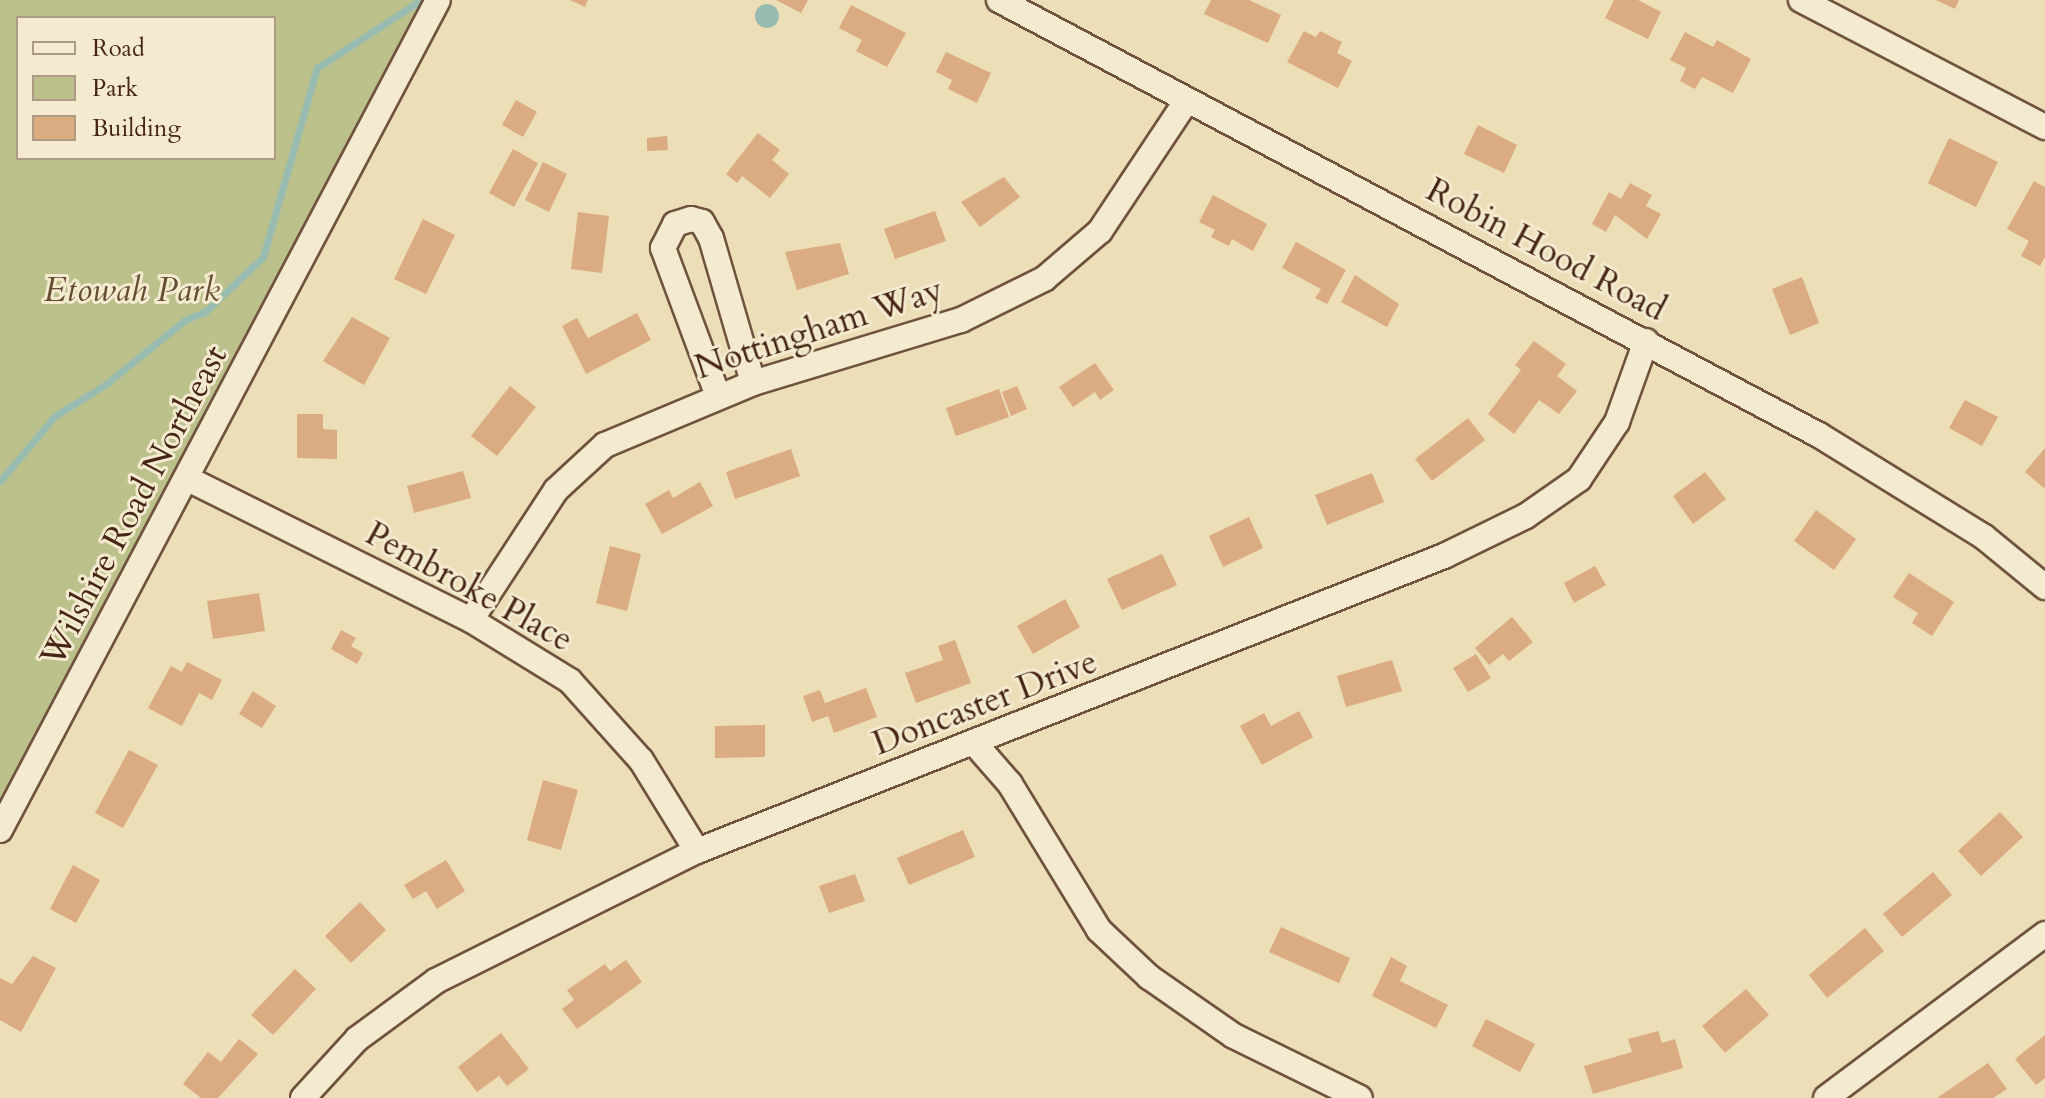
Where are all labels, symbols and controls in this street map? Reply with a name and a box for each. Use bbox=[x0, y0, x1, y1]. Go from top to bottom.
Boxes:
legend bbox=[16, 16, 276, 160]
text: Road bbox=[92, 32, 145, 65]
text: Park bbox=[92, 72, 138, 105]
text: Building bbox=[92, 112, 181, 145]
street label: Robin Hood Road bbox=[1419, 170, 1673, 330]
street label: Nottingham Way bbox=[690, 270, 948, 388]
park label: Etowah Park bbox=[44, 271, 220, 311]
street label: Wilshire Road Northeast bbox=[32, 339, 236, 673]
street label: Pembroke Place bbox=[358, 513, 580, 661]
street label: Doncaster Drive bbox=[867, 642, 1103, 764]

